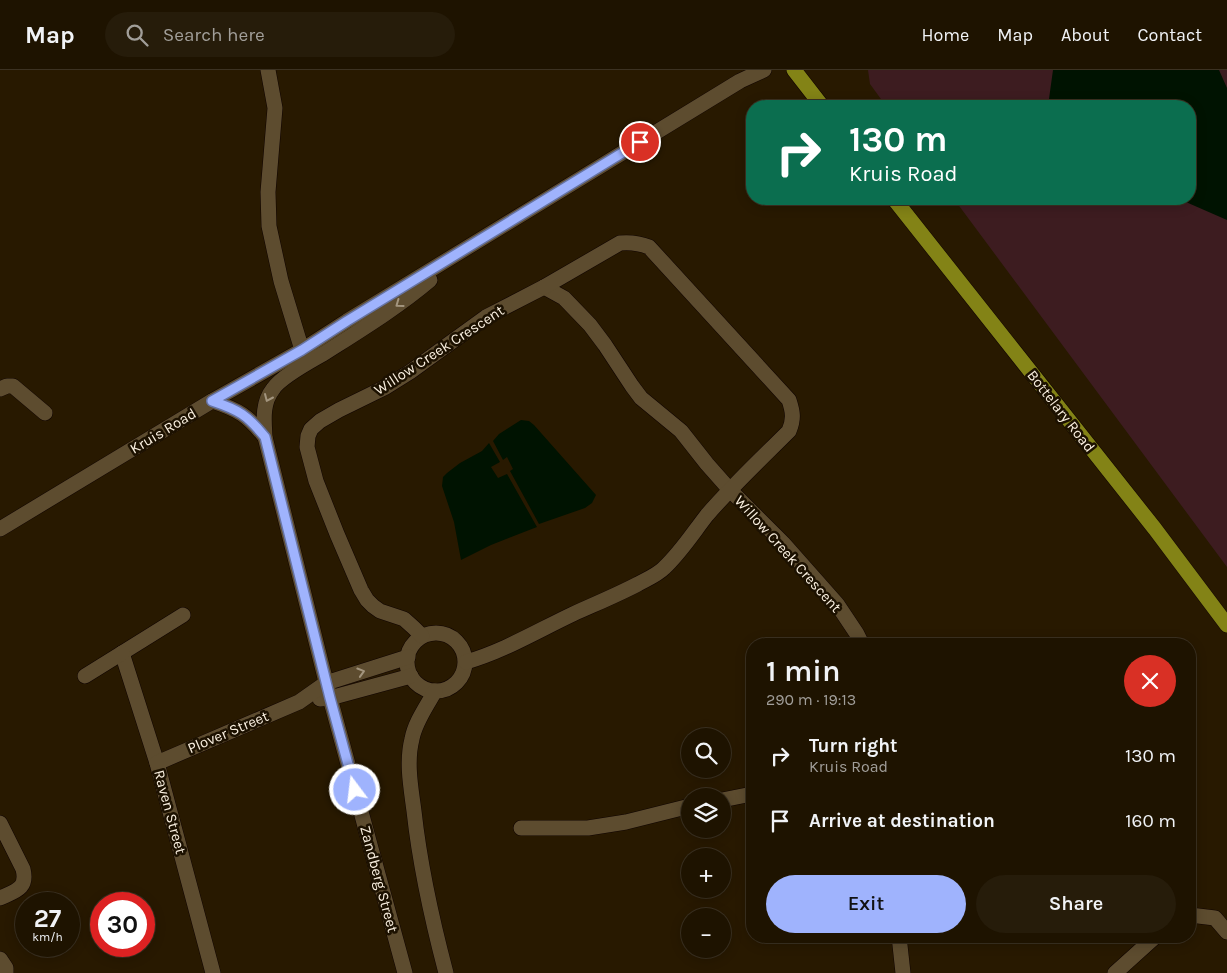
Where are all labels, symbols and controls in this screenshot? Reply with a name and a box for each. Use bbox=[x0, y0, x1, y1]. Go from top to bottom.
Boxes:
search box bbox=[105, 12, 455, 57]
text: Map bbox=[25, 21, 75, 49]
icon: search bbox=[123, 21, 151, 49]
text: Search here bbox=[163, 24, 265, 46]
text: Home bbox=[921, 24, 969, 46]
text: Map bbox=[997, 24, 1033, 46]
text: About bbox=[1061, 24, 1110, 46]
text: Contact bbox=[1138, 24, 1202, 46]
text: 130 m bbox=[849, 119, 947, 160]
icon: right bbox=[766, 120, 831, 185]
pin bbox=[619, 121, 661, 163]
icon: arrive bbox=[626, 128, 654, 156]
text: Kruis Road bbox=[849, 161, 958, 187]
one-way arrow bbox=[395, 297, 404, 307]
street label: Willow Creek Crescent bbox=[371, 301, 508, 399]
street label: Bottelary Road bbox=[1023, 366, 1099, 456]
one-way arrow bbox=[264, 393, 275, 402]
street label: Kruis Road bbox=[127, 404, 199, 458]
street label: Willow Creek Crescent bbox=[731, 492, 846, 617]
text: 1 min bbox=[766, 653, 840, 689]
button: close bbox=[1124, 655, 1176, 707]
one-way arrow bbox=[356, 668, 364, 678]
text: 290 m · 19:13 bbox=[766, 690, 856, 709]
street label: Plover Street bbox=[185, 707, 271, 757]
map controls bbox=[681, 728, 731, 958]
button: search bbox=[681, 728, 731, 778]
text: Turn right bbox=[809, 735, 898, 757]
icon: right bbox=[766, 742, 794, 770]
text: 130 m bbox=[1125, 745, 1176, 767]
text: Kruis Road bbox=[809, 757, 888, 776]
position arrow bbox=[328, 763, 380, 815]
street label: Raven Street bbox=[150, 768, 190, 856]
button: layers bbox=[681, 788, 731, 838]
icon: arrive bbox=[766, 807, 794, 835]
text: Arrive at destination bbox=[809, 810, 995, 832]
text: 160 m bbox=[1125, 810, 1176, 832]
street label: Zandberg Street bbox=[356, 824, 402, 935]
button: + bbox=[681, 848, 731, 898]
button: Exit bbox=[766, 875, 966, 933]
button: Share bbox=[976, 875, 1176, 933]
speed limit sign: 30 bbox=[90, 892, 155, 957]
text: 27 bbox=[34, 904, 61, 933]
button: − bbox=[681, 908, 731, 958]
text: km/h bbox=[32, 930, 63, 944]

